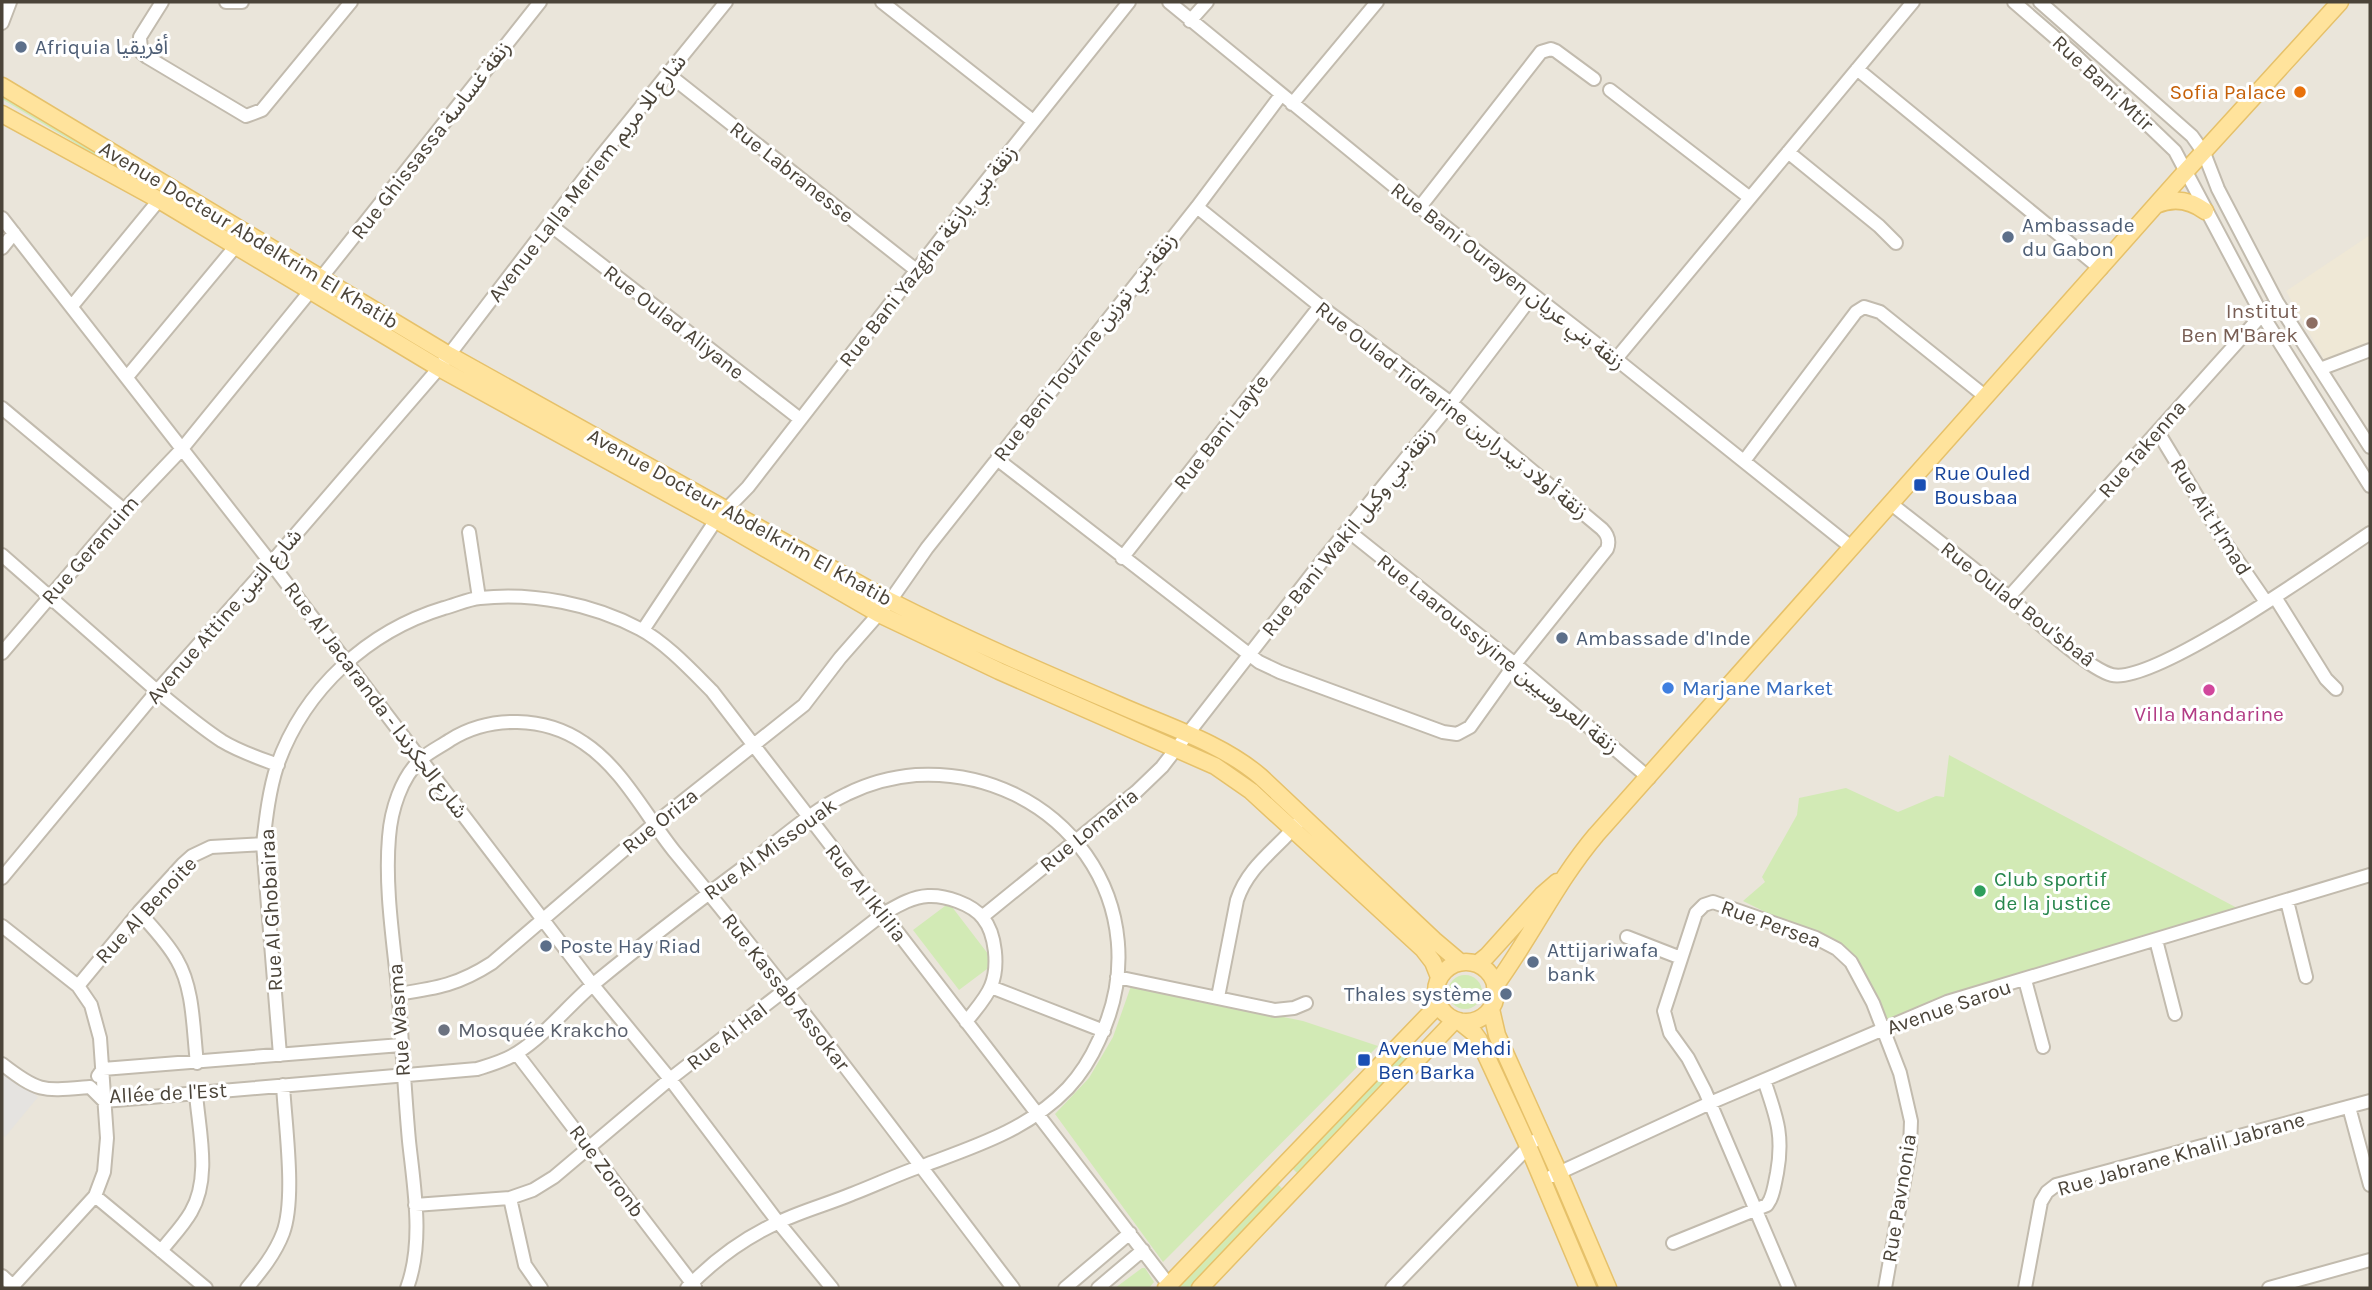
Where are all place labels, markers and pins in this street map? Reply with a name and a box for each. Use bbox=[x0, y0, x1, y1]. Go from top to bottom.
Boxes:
place label: Afriquia أفريقيا bbox=[35, 34, 168, 59]
marker: Afriquia أفريقيا bbox=[13, 39, 29, 55]
place label: Sofia Palace bbox=[2170, 80, 2286, 104]
marker: Sofia Palace bbox=[2292, 84, 2308, 100]
place label: Ambassade du Gabon bbox=[2022, 213, 2135, 261]
marker: Ambassade du Gabon bbox=[2000, 229, 2016, 245]
place label: Institut Ben M'Barek bbox=[2181, 299, 2298, 347]
marker: Institut Ben M'Barek bbox=[2304, 315, 2320, 331]
place label: Rue Ouled Bousbaa bbox=[1934, 461, 2031, 509]
marker: Rue Ouled Bousbaa bbox=[1912, 477, 1928, 493]
place label: Ambassade d'Inde bbox=[1576, 626, 1751, 650]
marker: Ambassade d'Inde bbox=[1554, 630, 1570, 646]
place label: Marjane Market bbox=[1682, 676, 1833, 700]
marker: Marjane Market bbox=[1660, 680, 1676, 696]
marker: Villa Mandarine bbox=[2201, 682, 2217, 698]
place label: Villa Mandarine bbox=[2134, 702, 2284, 726]
place label: Club sportif de la justice bbox=[1994, 867, 2111, 915]
marker: Club sportif de la justice bbox=[1972, 883, 1988, 899]
place label: Poste Hay Riad bbox=[560, 934, 701, 958]
marker: Poste Hay Riad bbox=[538, 938, 554, 954]
place label: Attijariwafa bank bbox=[1547, 938, 1659, 986]
marker: Attijariwafa bank bbox=[1525, 954, 1541, 970]
place label: Thales système bbox=[1344, 982, 1492, 1006]
marker: Thales système bbox=[1498, 986, 1514, 1002]
place label: Mosquée Krakcho bbox=[458, 1018, 629, 1042]
marker: Mosquée Krakcho bbox=[436, 1022, 452, 1038]
place label: Avenue Mehdi Ben Barka bbox=[1378, 1036, 1512, 1084]
marker: Avenue Mehdi Ben Barka bbox=[1356, 1052, 1372, 1068]

